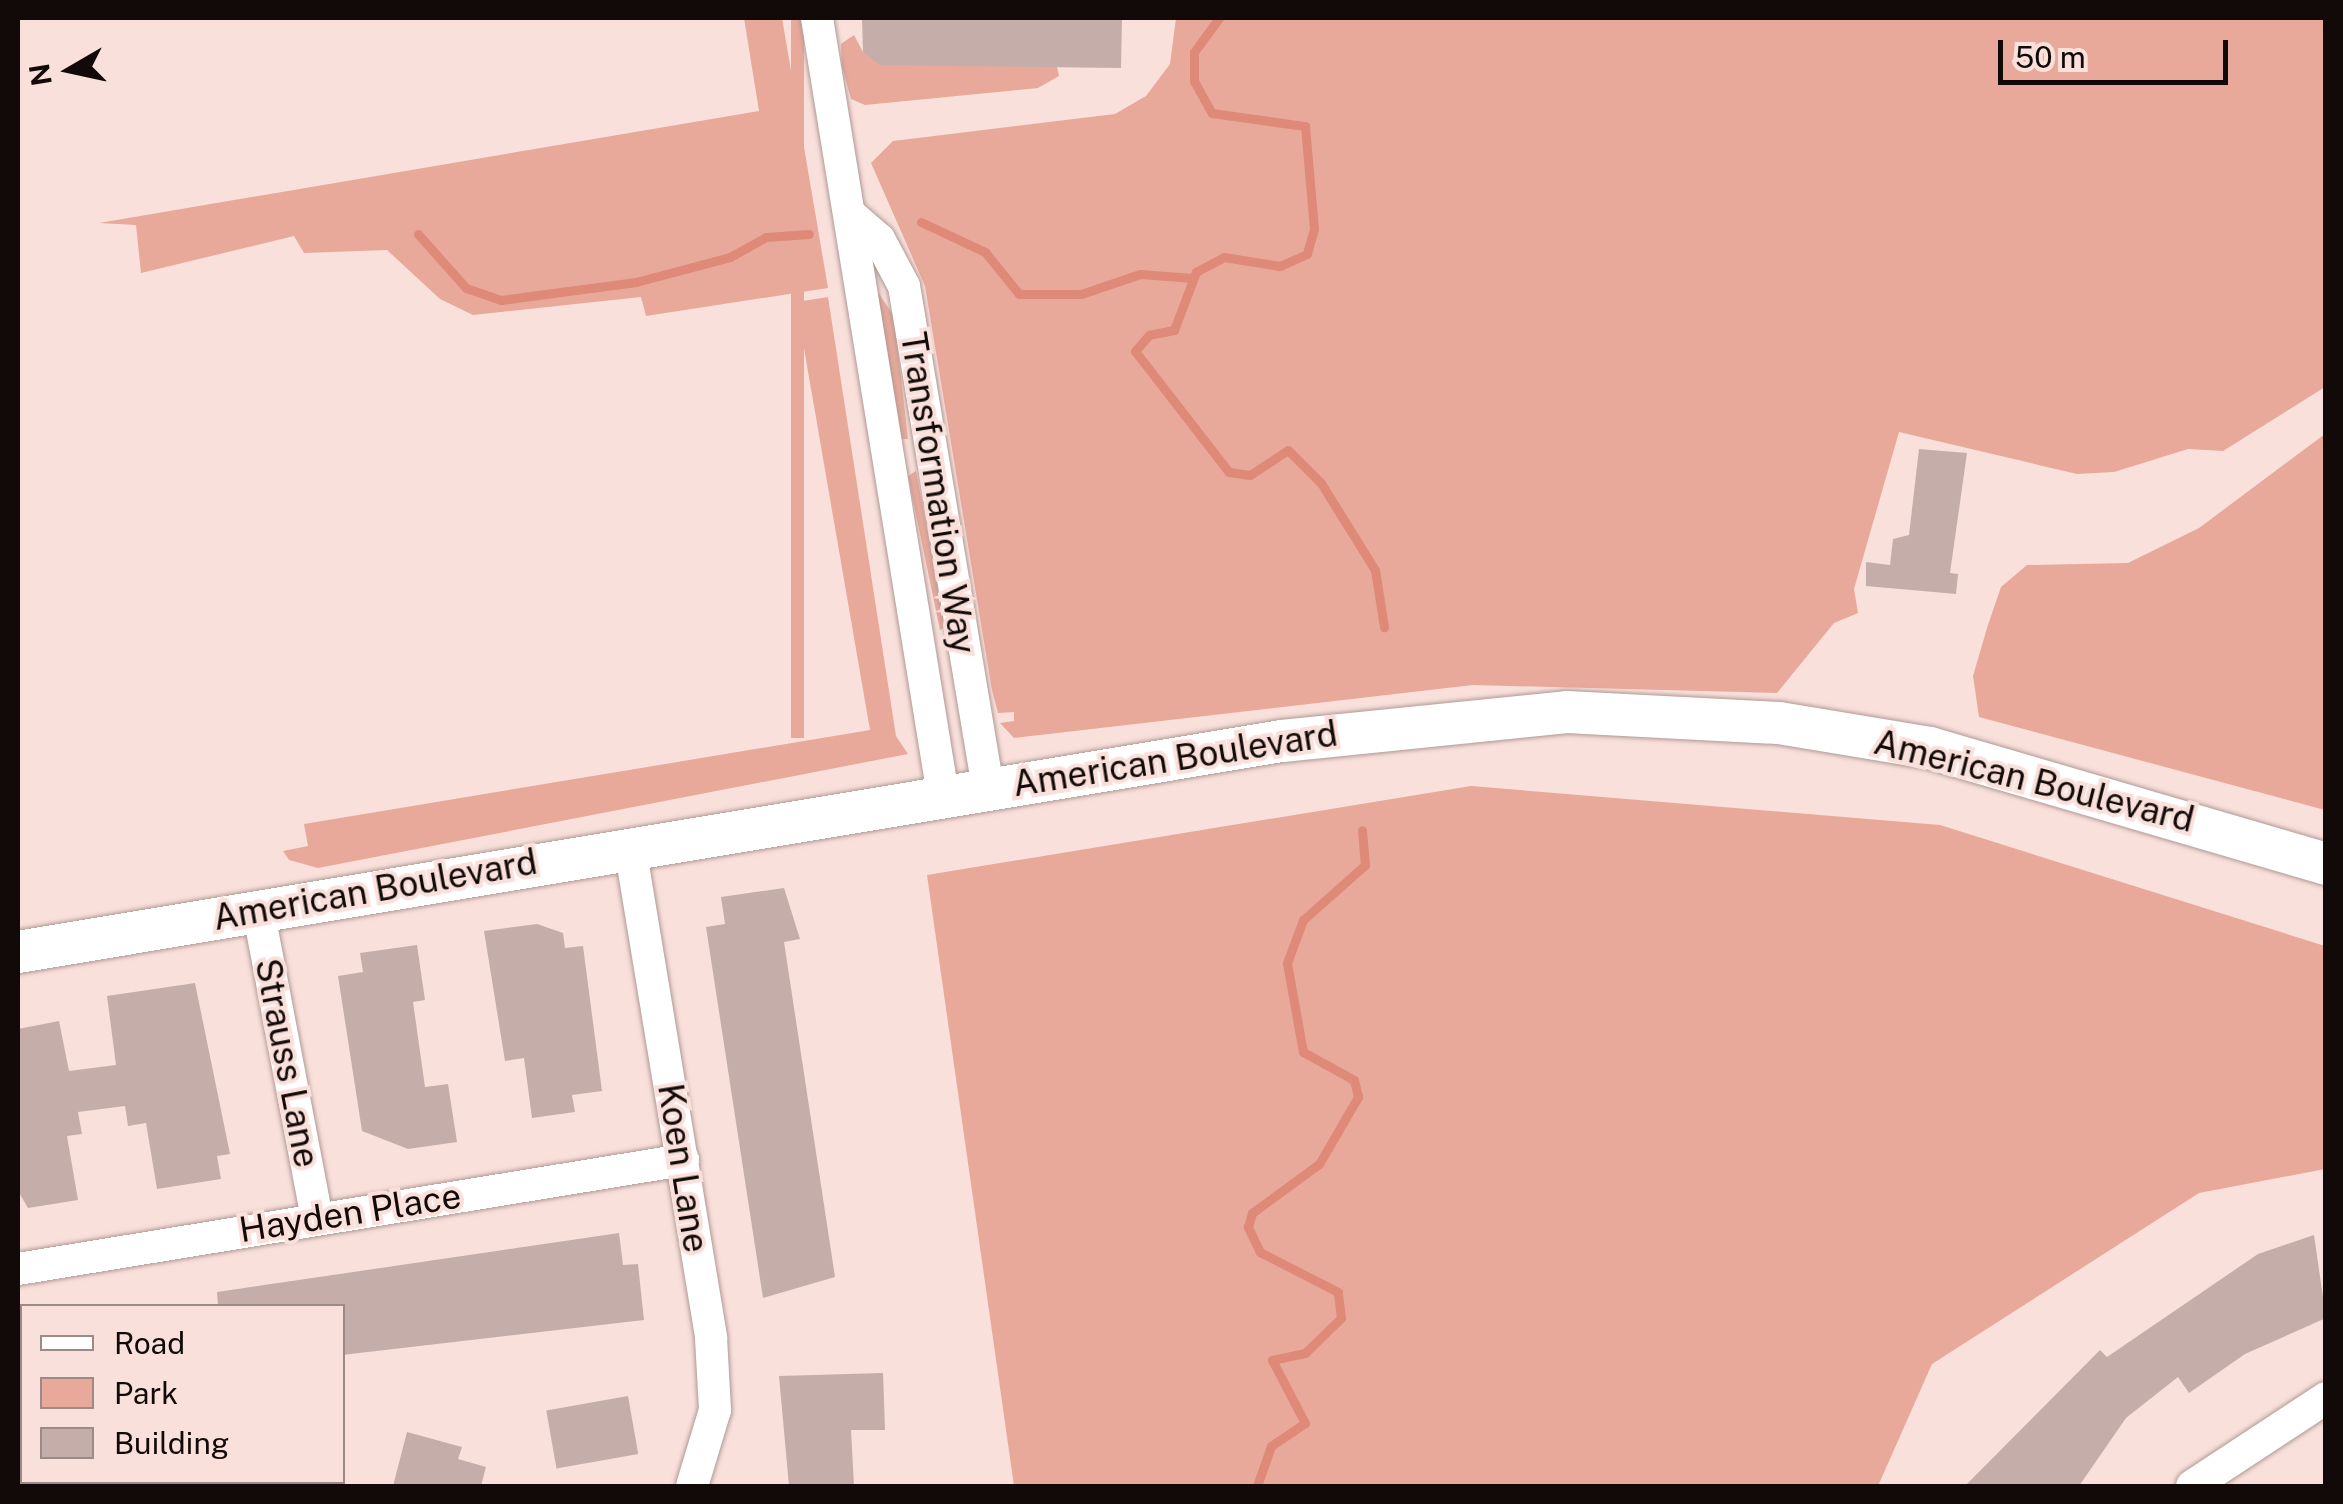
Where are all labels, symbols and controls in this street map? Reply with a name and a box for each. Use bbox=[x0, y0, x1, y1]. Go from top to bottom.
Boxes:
north arrow bbox=[20, 20, 120, 120]
scale bar bbox=[2003, 20, 2233, 82]
text: 50 m bbox=[2015, 39, 2086, 75]
text: N bbox=[22, 61, 58, 88]
street label: Transformation Way bbox=[892, 329, 984, 657]
street label: American Boulevard bbox=[1010, 713, 1340, 805]
street label: American Boulevard bbox=[1870, 721, 2198, 841]
street label: American Boulevard bbox=[210, 841, 540, 939]
street label: Strauss Lane bbox=[246, 955, 328, 1171]
street label: Koen Lane bbox=[649, 1081, 717, 1255]
street label: Hayden Place bbox=[236, 1175, 464, 1251]
legend bbox=[20, 1304, 345, 1484]
text: Road bbox=[114, 1325, 185, 1361]
text: Park bbox=[114, 1375, 178, 1411]
text: Building bbox=[114, 1425, 229, 1461]

